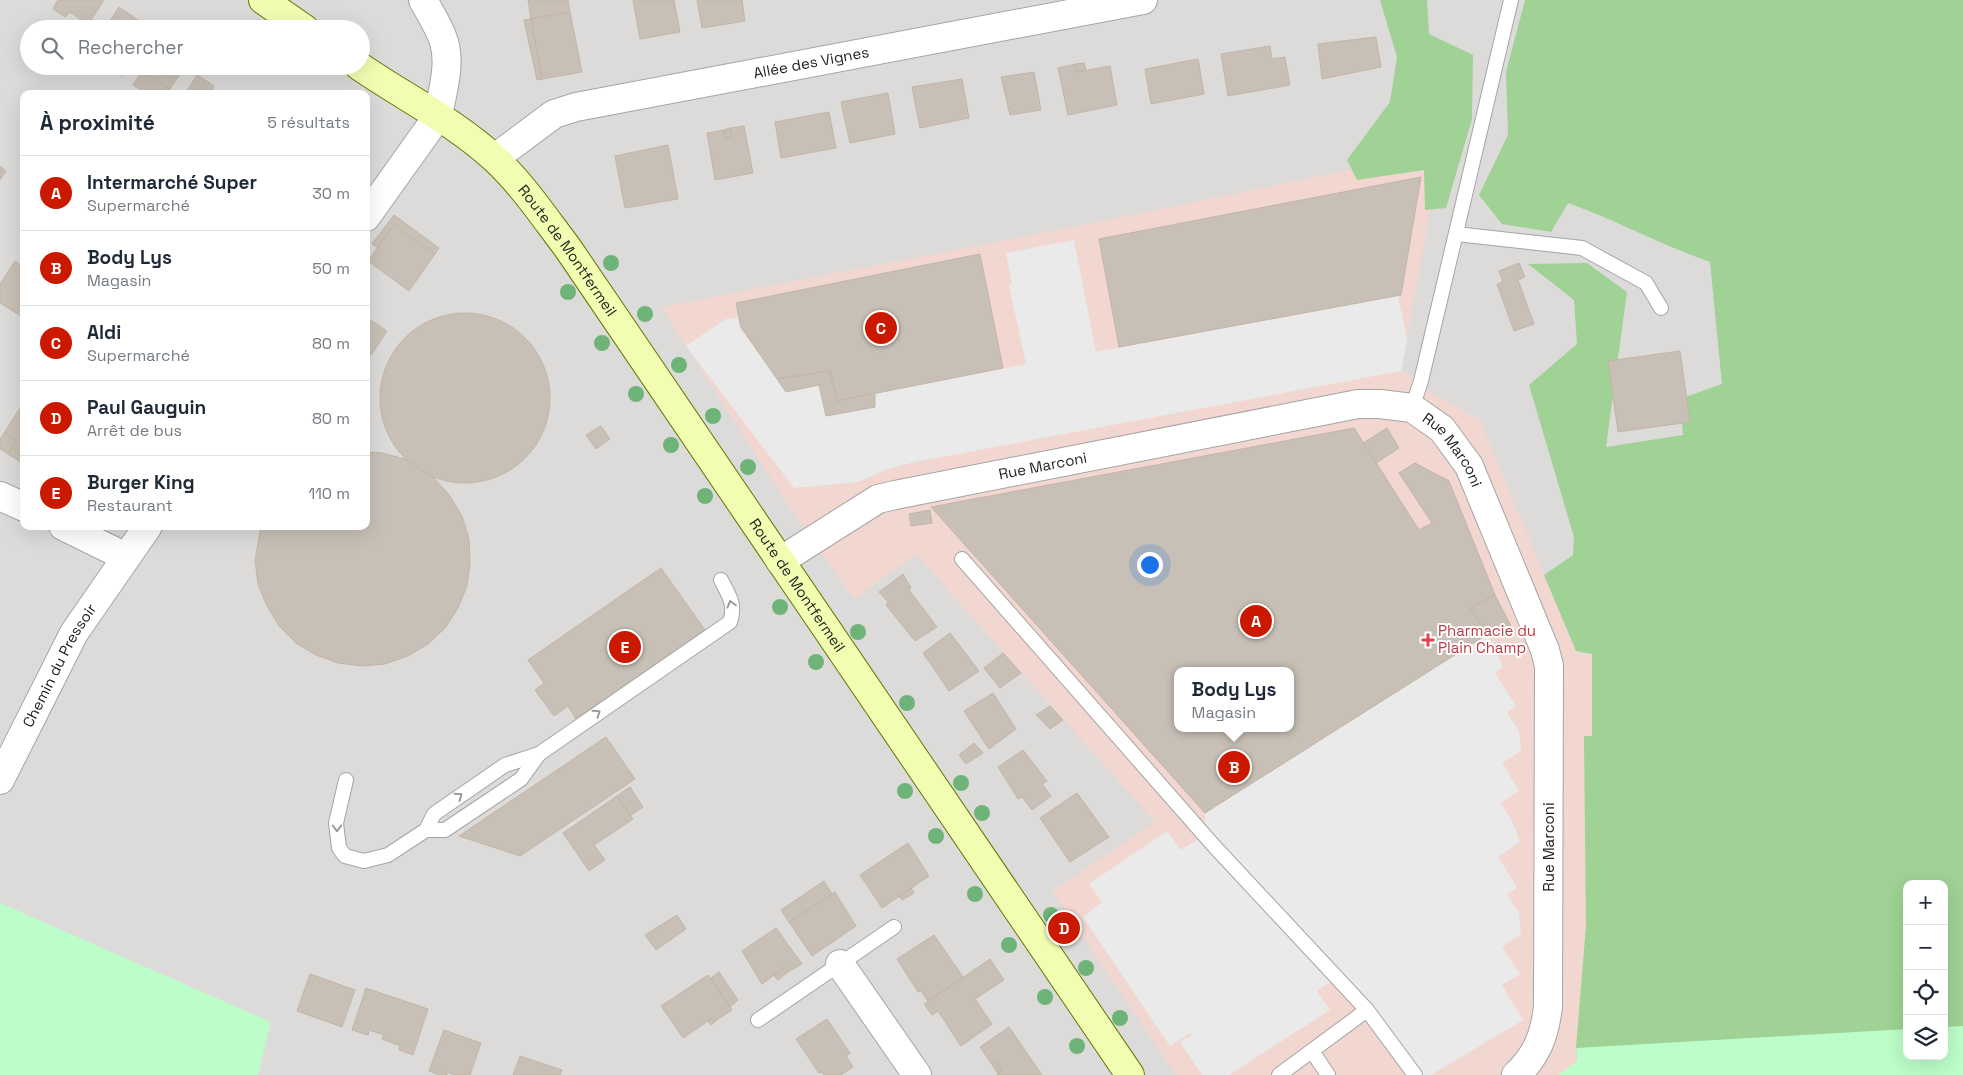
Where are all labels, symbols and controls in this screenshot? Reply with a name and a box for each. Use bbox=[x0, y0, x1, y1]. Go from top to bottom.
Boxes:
search box bbox=[20, 20, 370, 75]
icon: search bbox=[38, 34, 66, 62]
text: Rechercher bbox=[78, 35, 184, 60]
street label: Allée des Vignes bbox=[752, 42, 871, 82]
text: À proximité bbox=[40, 109, 155, 136]
text: 5 résultats bbox=[267, 112, 350, 133]
text: Intermarché Super bbox=[87, 170, 257, 195]
street label: Route de Montfermeil bbox=[514, 181, 621, 320]
text: A bbox=[51, 183, 61, 204]
text: 30 m bbox=[312, 183, 350, 204]
text: Supermarché bbox=[87, 195, 190, 216]
text: Body Lys bbox=[87, 245, 172, 270]
text: B bbox=[51, 258, 61, 279]
text: 50 m bbox=[312, 258, 350, 279]
text: Magasin bbox=[87, 270, 151, 291]
pin: C bbox=[865, 309, 897, 347]
text: Aldi bbox=[87, 320, 121, 345]
text: C bbox=[51, 333, 61, 354]
text: 80 m bbox=[312, 333, 350, 354]
text: Supermarché bbox=[87, 345, 190, 366]
text: Paul Gauguin bbox=[87, 395, 206, 420]
text: D bbox=[51, 408, 61, 429]
text: 80 m bbox=[312, 408, 350, 429]
street label: Rue Marconi bbox=[1419, 408, 1487, 490]
text: Arrêt de bus bbox=[87, 420, 182, 441]
street label: Rue Marconi bbox=[997, 448, 1088, 483]
text: Burger King bbox=[87, 470, 195, 495]
text: E bbox=[52, 483, 60, 504]
text: 110 m bbox=[308, 483, 350, 504]
text: Restaurant bbox=[87, 495, 173, 516]
street label: Route de Montfermeil bbox=[745, 515, 850, 656]
your location bbox=[1137, 552, 1163, 578]
street label: Chemin du Pressoir bbox=[18, 600, 101, 730]
one-way arrow bbox=[727, 600, 737, 609]
pin: A bbox=[1240, 602, 1272, 640]
place label: Pharmacie du Plain Champ bbox=[1438, 621, 1536, 657]
pin: E bbox=[609, 628, 641, 666]
marker: Pharmacie du Plain Champ bbox=[1422, 634, 1434, 646]
popup bbox=[1174, 667, 1294, 732]
text: Body Lys bbox=[1192, 677, 1276, 702]
text: Magasin bbox=[1192, 702, 1256, 723]
one-way arrow bbox=[592, 710, 601, 719]
pin: B bbox=[1218, 748, 1250, 786]
one-way arrow bbox=[453, 793, 463, 802]
street label: Rue Marconi bbox=[1539, 802, 1558, 892]
one-way arrow bbox=[332, 824, 342, 832]
map controls bbox=[1903, 880, 1948, 1060]
button: + bbox=[1903, 880, 1948, 925]
pin: D bbox=[1048, 909, 1080, 947]
button: − bbox=[1903, 925, 1948, 970]
button: locate bbox=[1903, 970, 1948, 1015]
button: layers bbox=[1903, 1015, 1948, 1060]

